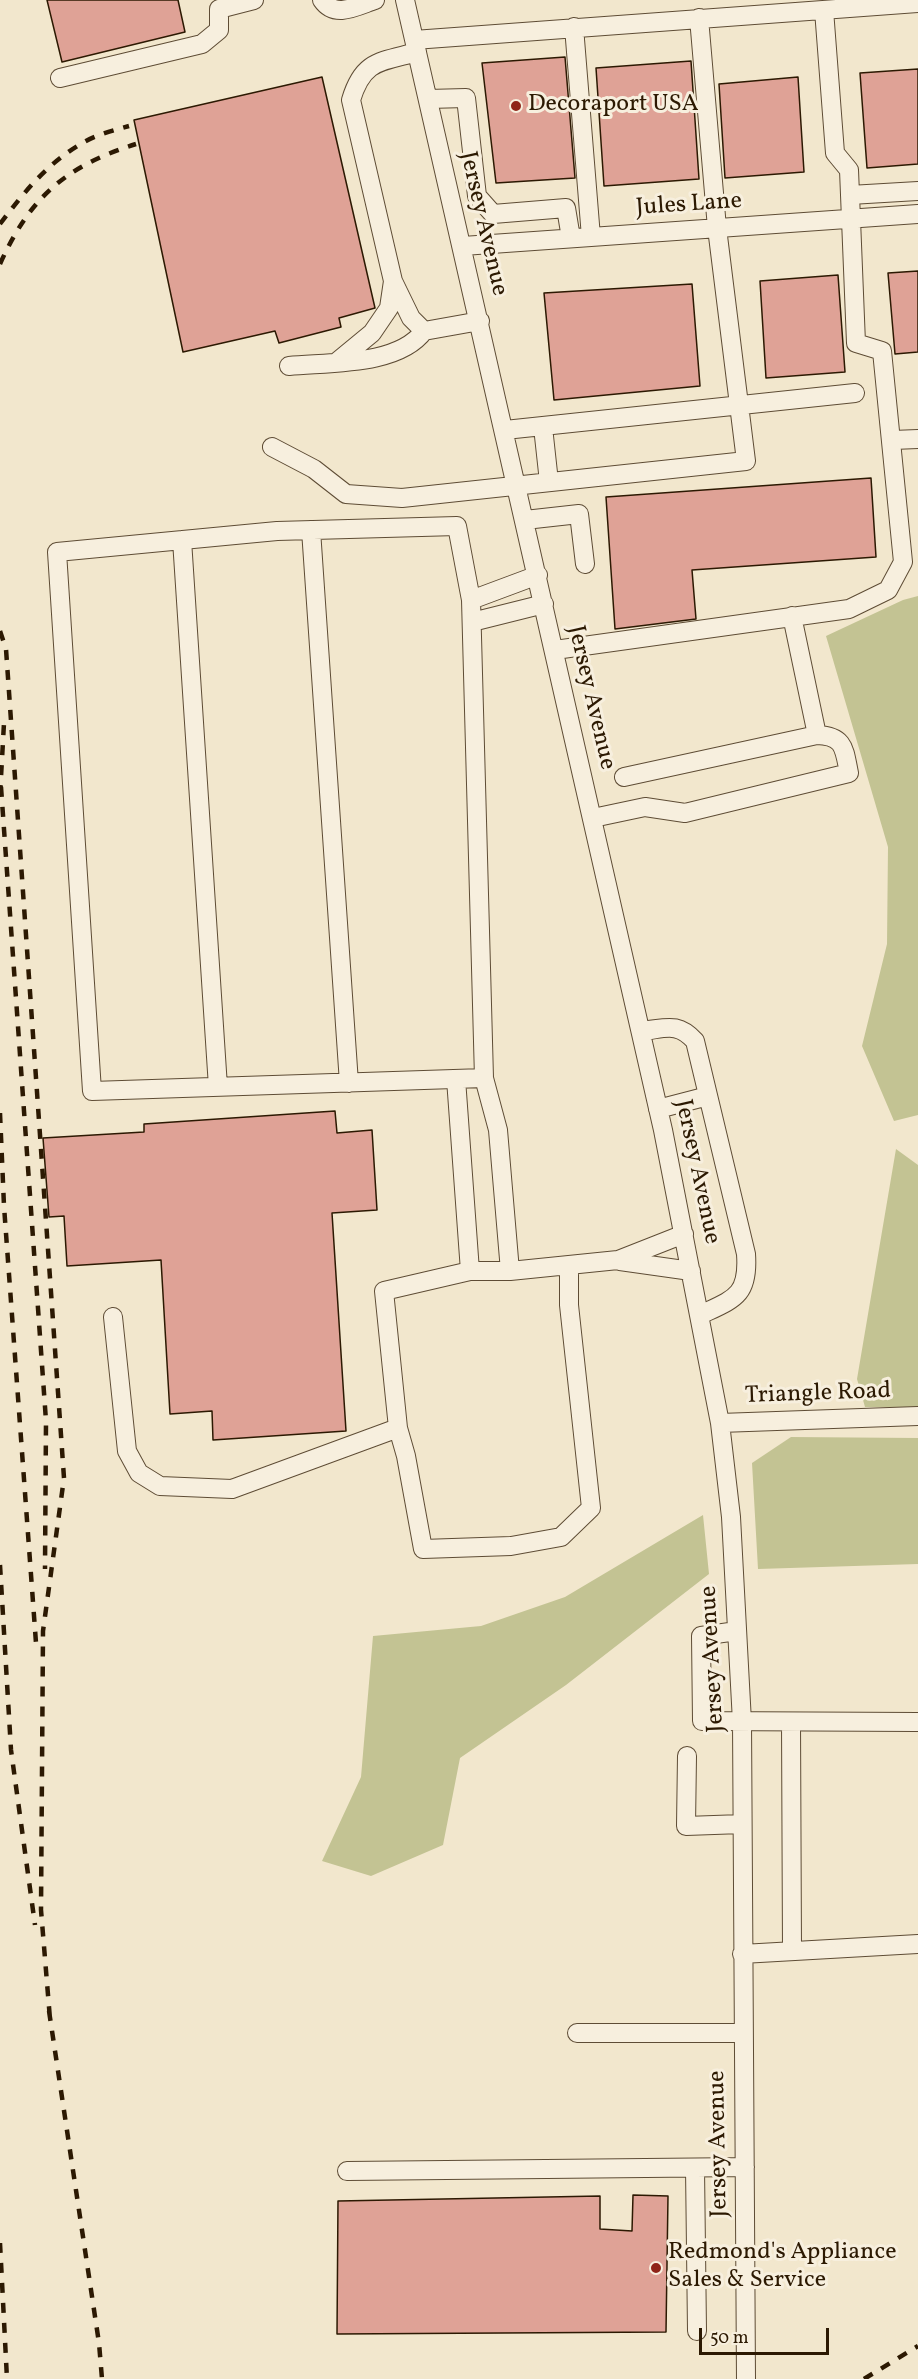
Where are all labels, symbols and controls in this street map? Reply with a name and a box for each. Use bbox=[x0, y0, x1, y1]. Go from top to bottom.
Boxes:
place label: Decoraport USA bbox=[528, 92, 699, 120]
marker: Decoraport USA bbox=[509, 99, 523, 113]
street label: Jersey Avenue bbox=[451, 149, 513, 299]
street label: Jules Lane bbox=[635, 188, 743, 224]
street label: Jersey Avenue bbox=[559, 623, 621, 773]
street label: Jersey Avenue bbox=[667, 1097, 725, 1247]
street label: Triangle Road bbox=[744, 1378, 892, 1412]
street label: Jersey Avenue bbox=[696, 1585, 732, 1733]
street label: Jersey Avenue bbox=[704, 2070, 736, 2218]
place label: Redmond's Appliance Sales & Service bbox=[668, 2240, 897, 2296]
marker: Redmond's Appliance Sales & Service bbox=[649, 2261, 663, 2275]
scale bar bbox=[702, 2316, 832, 2354]
text: 50 m bbox=[710, 2326, 749, 2351]

